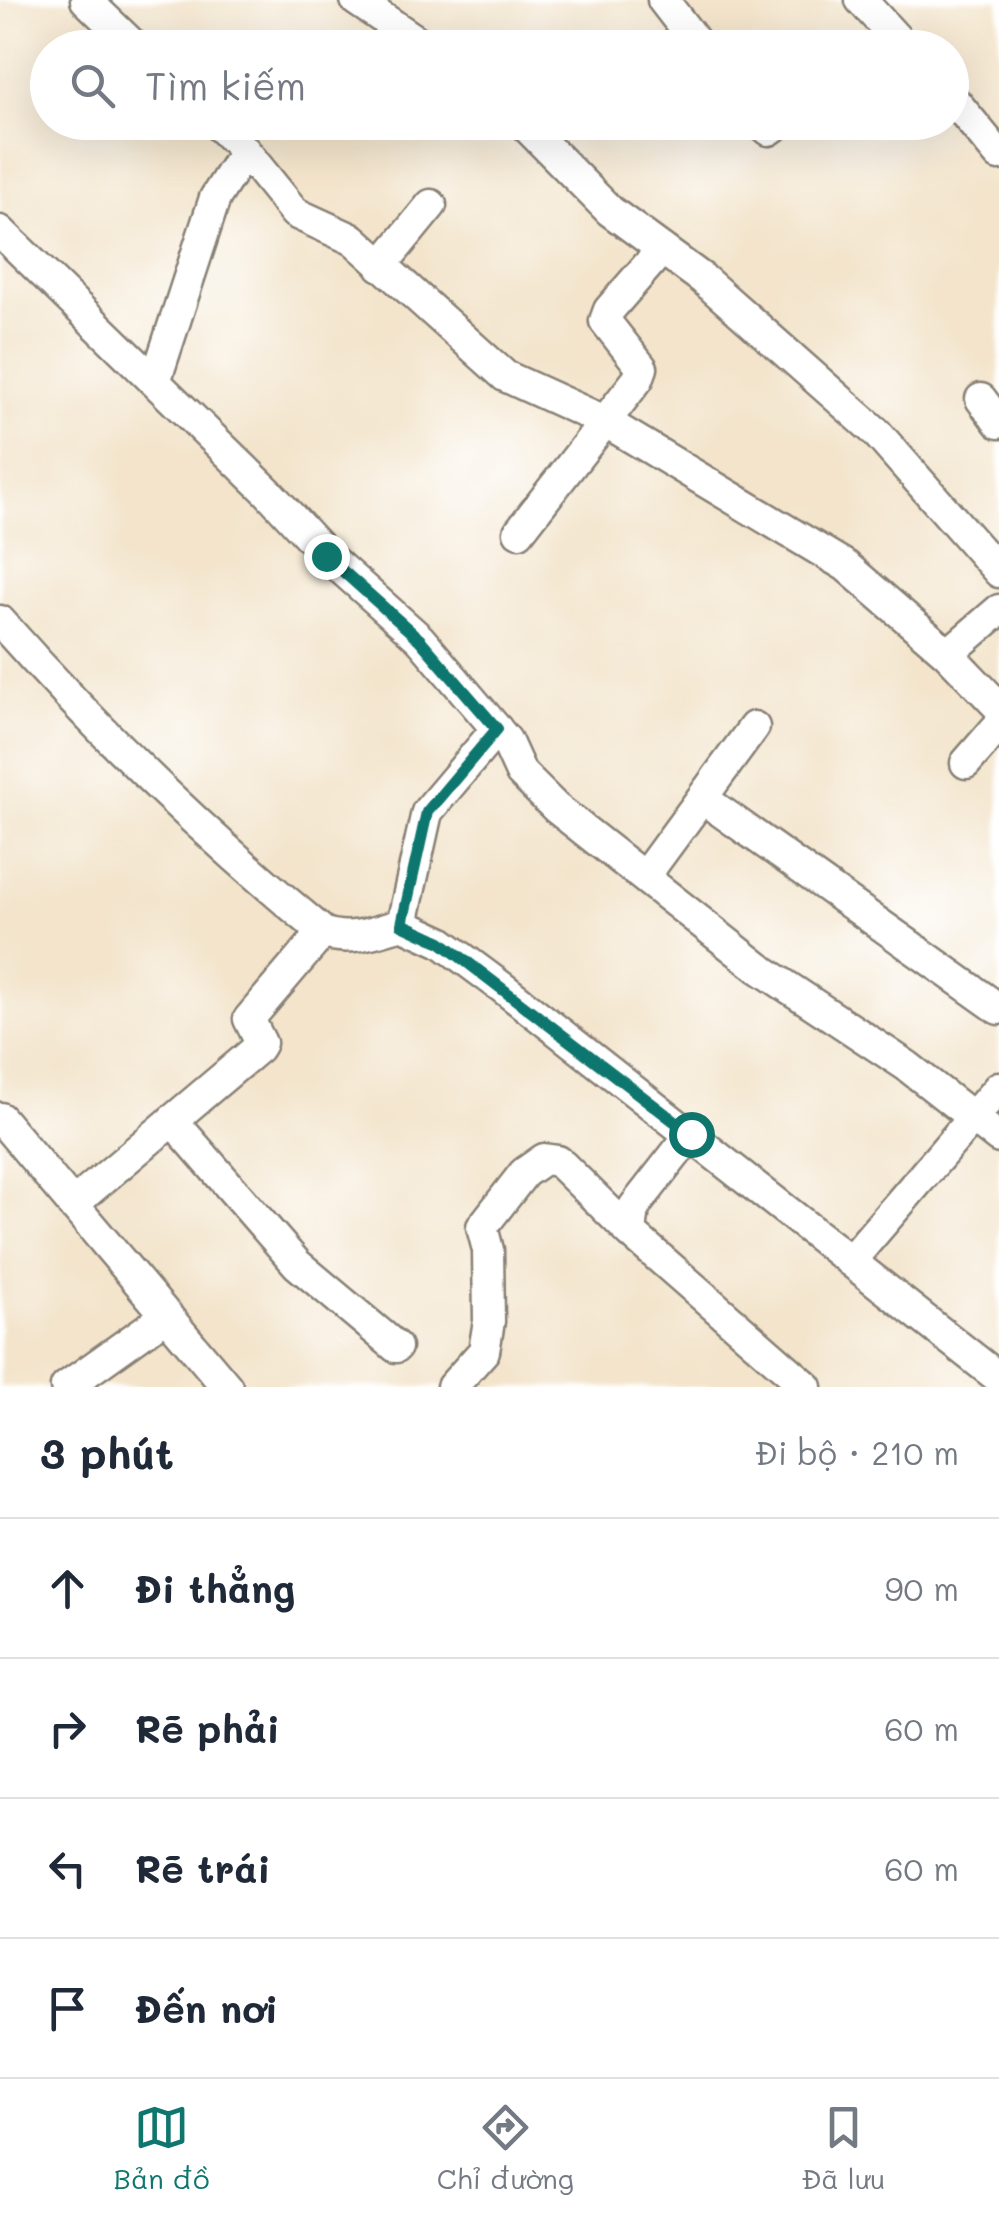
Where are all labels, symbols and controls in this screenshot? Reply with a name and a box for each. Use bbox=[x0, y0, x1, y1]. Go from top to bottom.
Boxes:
search box bbox=[30, 30, 969, 140]
icon: search bbox=[65, 58, 120, 113]
text: Tìm kiếm bbox=[145, 60, 306, 110]
route end bbox=[304, 534, 350, 580]
route start bbox=[669, 1112, 715, 1158]
text: 3 phút bbox=[40, 1425, 174, 1480]
text: Đi bộ · 210 m bbox=[754, 1431, 959, 1473]
icon: ahead bbox=[40, 1561, 95, 1616]
text: Đi thẳng bbox=[135, 1563, 295, 1613]
text: 90 m bbox=[885, 1567, 959, 1609]
icon: right bbox=[40, 1701, 95, 1756]
text: Rẽ phải bbox=[135, 1703, 280, 1753]
text: 60 m bbox=[884, 1707, 959, 1749]
icon: left bbox=[40, 1841, 95, 1896]
text: Rẽ trái bbox=[135, 1843, 270, 1893]
text: 60 m bbox=[884, 1847, 959, 1889]
icon: arrive bbox=[40, 1981, 95, 2036]
text: Đến nơi bbox=[135, 1983, 278, 2033]
tab: Bản đồ bbox=[114, 2100, 210, 2196]
tab: Chỉ đường bbox=[437, 2100, 574, 2196]
tab: Đã lưu bbox=[801, 2100, 885, 2196]

